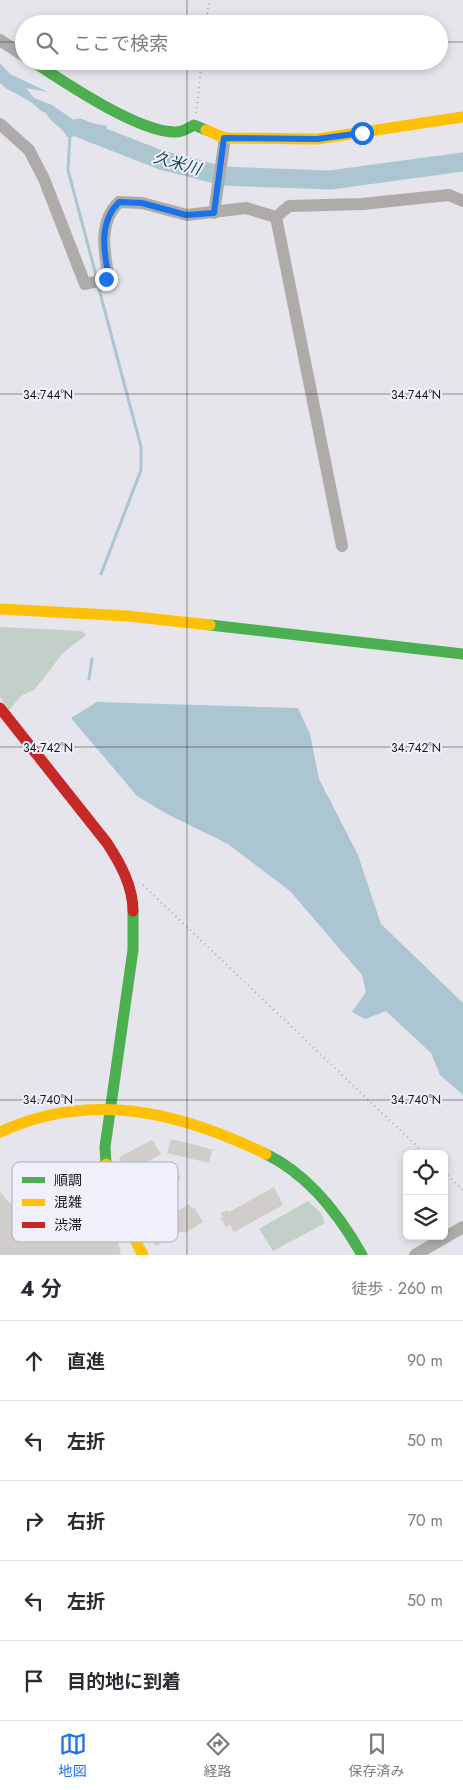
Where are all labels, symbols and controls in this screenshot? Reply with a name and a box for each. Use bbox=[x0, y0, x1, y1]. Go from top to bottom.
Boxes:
search box bbox=[15, 15, 448, 70]
icon: search bbox=[33, 29, 61, 57]
text: ここで検索 bbox=[73, 30, 168, 57]
route start bbox=[351, 122, 374, 145]
water label: 久米川 bbox=[151, 145, 205, 181]
route end bbox=[95, 268, 118, 291]
text: 34.744°N bbox=[23, 386, 73, 404]
text: 34.744°N bbox=[391, 386, 441, 404]
text: 34.742°N bbox=[23, 739, 73, 757]
text: 34.742°N bbox=[391, 739, 441, 757]
text: 34.740°N bbox=[23, 1091, 73, 1109]
text: 34.740°N bbox=[391, 1091, 441, 1109]
map controls bbox=[403, 1150, 448, 1240]
button: locate bbox=[403, 1150, 448, 1195]
legend bbox=[12, 1162, 178, 1242]
text: 順調 bbox=[54, 1170, 82, 1190]
text: 混雑 bbox=[54, 1192, 82, 1212]
button: layers bbox=[403, 1195, 448, 1240]
text: 渋滞 bbox=[54, 1215, 82, 1235]
text: 4 分 bbox=[20, 1274, 62, 1304]
text: 徒歩 · 260 m bbox=[351, 1277, 443, 1300]
icon: ahead bbox=[20, 1347, 48, 1375]
text: 直進 bbox=[67, 1348, 105, 1375]
text: 90 m bbox=[407, 1349, 443, 1372]
icon: left bbox=[20, 1427, 48, 1455]
text: 左折 bbox=[67, 1428, 105, 1455]
text: 50 m bbox=[407, 1429, 443, 1452]
icon: right bbox=[20, 1507, 48, 1535]
text: 右折 bbox=[67, 1508, 105, 1535]
text: 70 m bbox=[408, 1509, 443, 1532]
icon: left bbox=[20, 1587, 48, 1615]
text: 左折 bbox=[67, 1588, 105, 1615]
text: 50 m bbox=[407, 1589, 443, 1612]
icon: arrive bbox=[20, 1667, 48, 1695]
text: 目的地に到着 bbox=[67, 1668, 181, 1695]
tab: 地図 bbox=[59, 1730, 87, 1781]
tab: 経路 bbox=[204, 1730, 232, 1781]
tab: 保存済み bbox=[349, 1730, 405, 1781]

